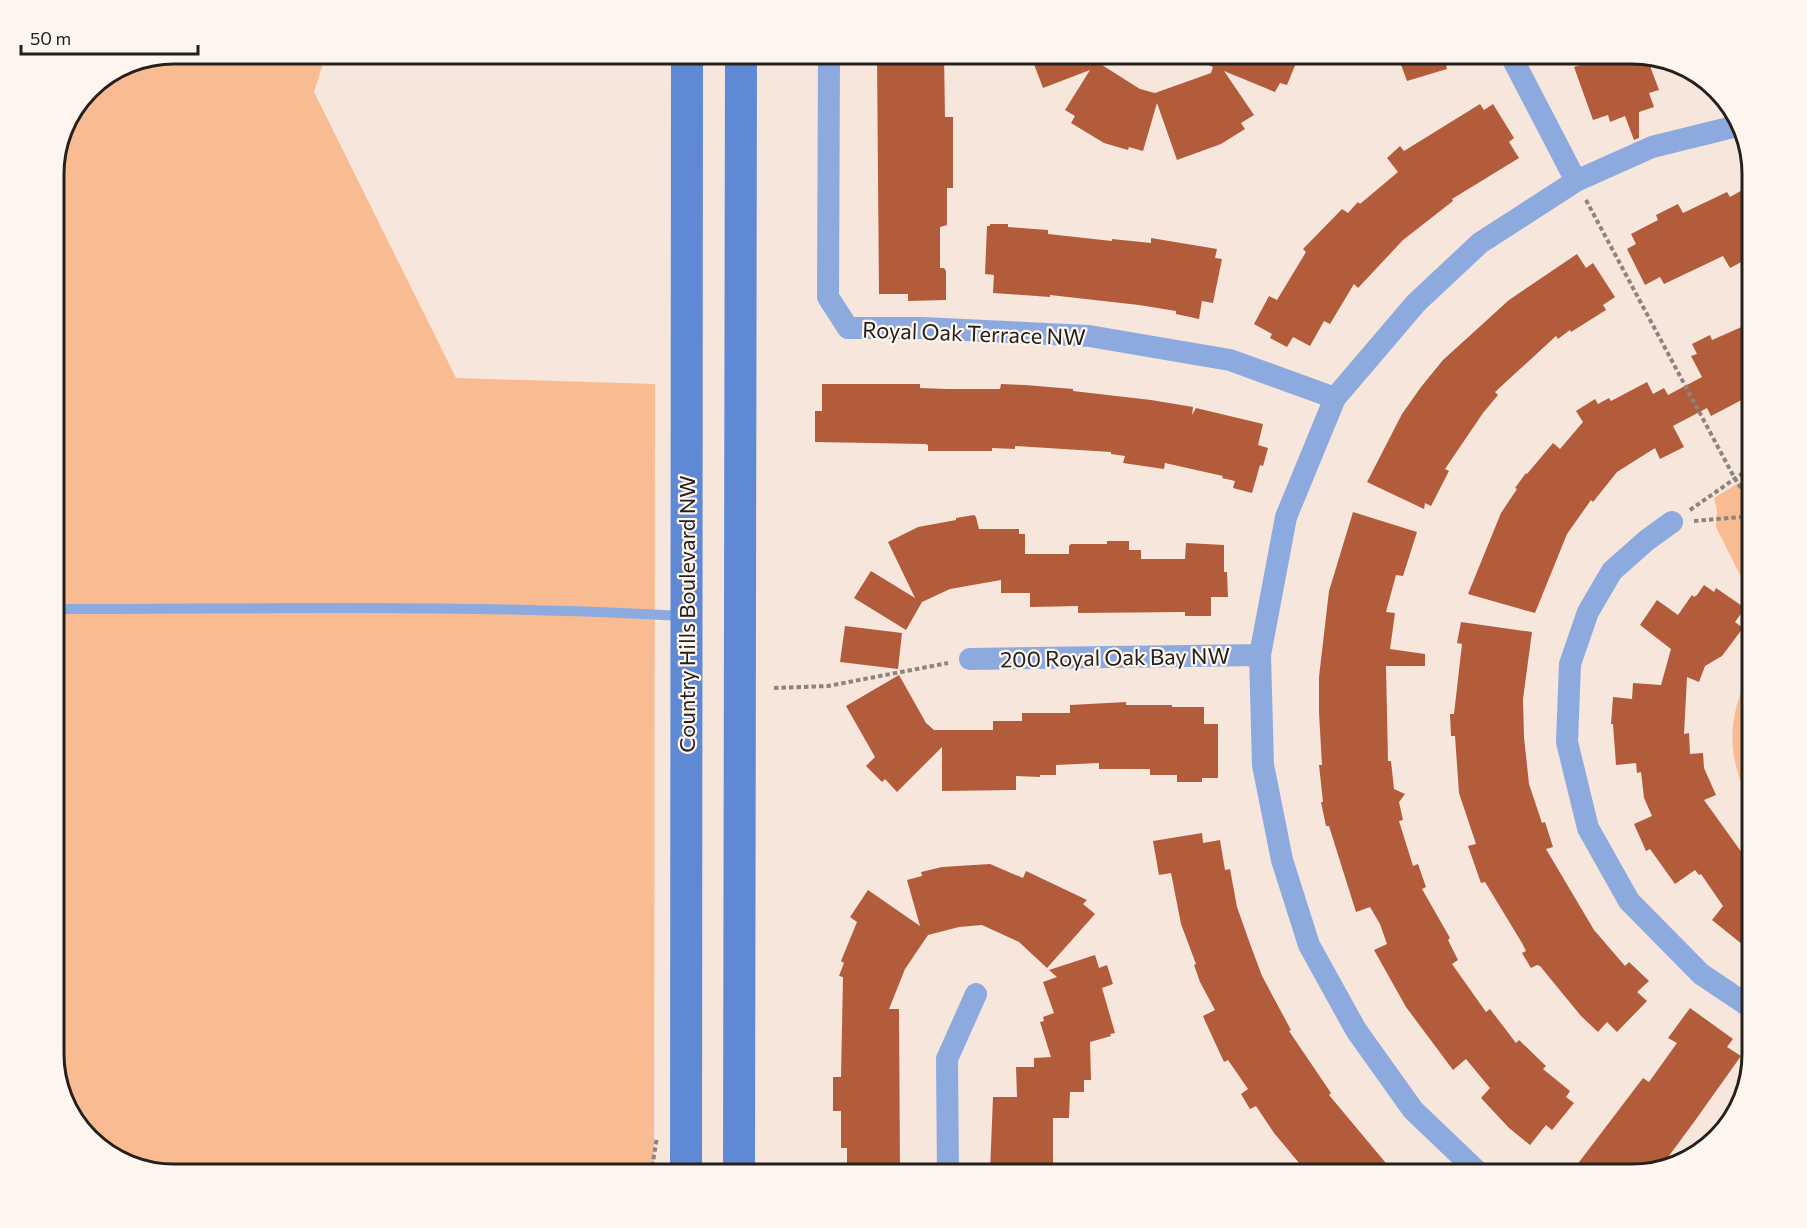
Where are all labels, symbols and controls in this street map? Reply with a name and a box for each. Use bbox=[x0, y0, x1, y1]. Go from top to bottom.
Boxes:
scale bar bbox=[21, 18, 198, 56]
text: 50 m bbox=[30, 27, 71, 49]
street label: Royal Oak Terrace NW bbox=[862, 316, 1086, 350]
street label: Country Hills Boulevard NW bbox=[673, 475, 700, 753]
street label: 200 Royal Oak Bay NW bbox=[1000, 641, 1230, 673]

